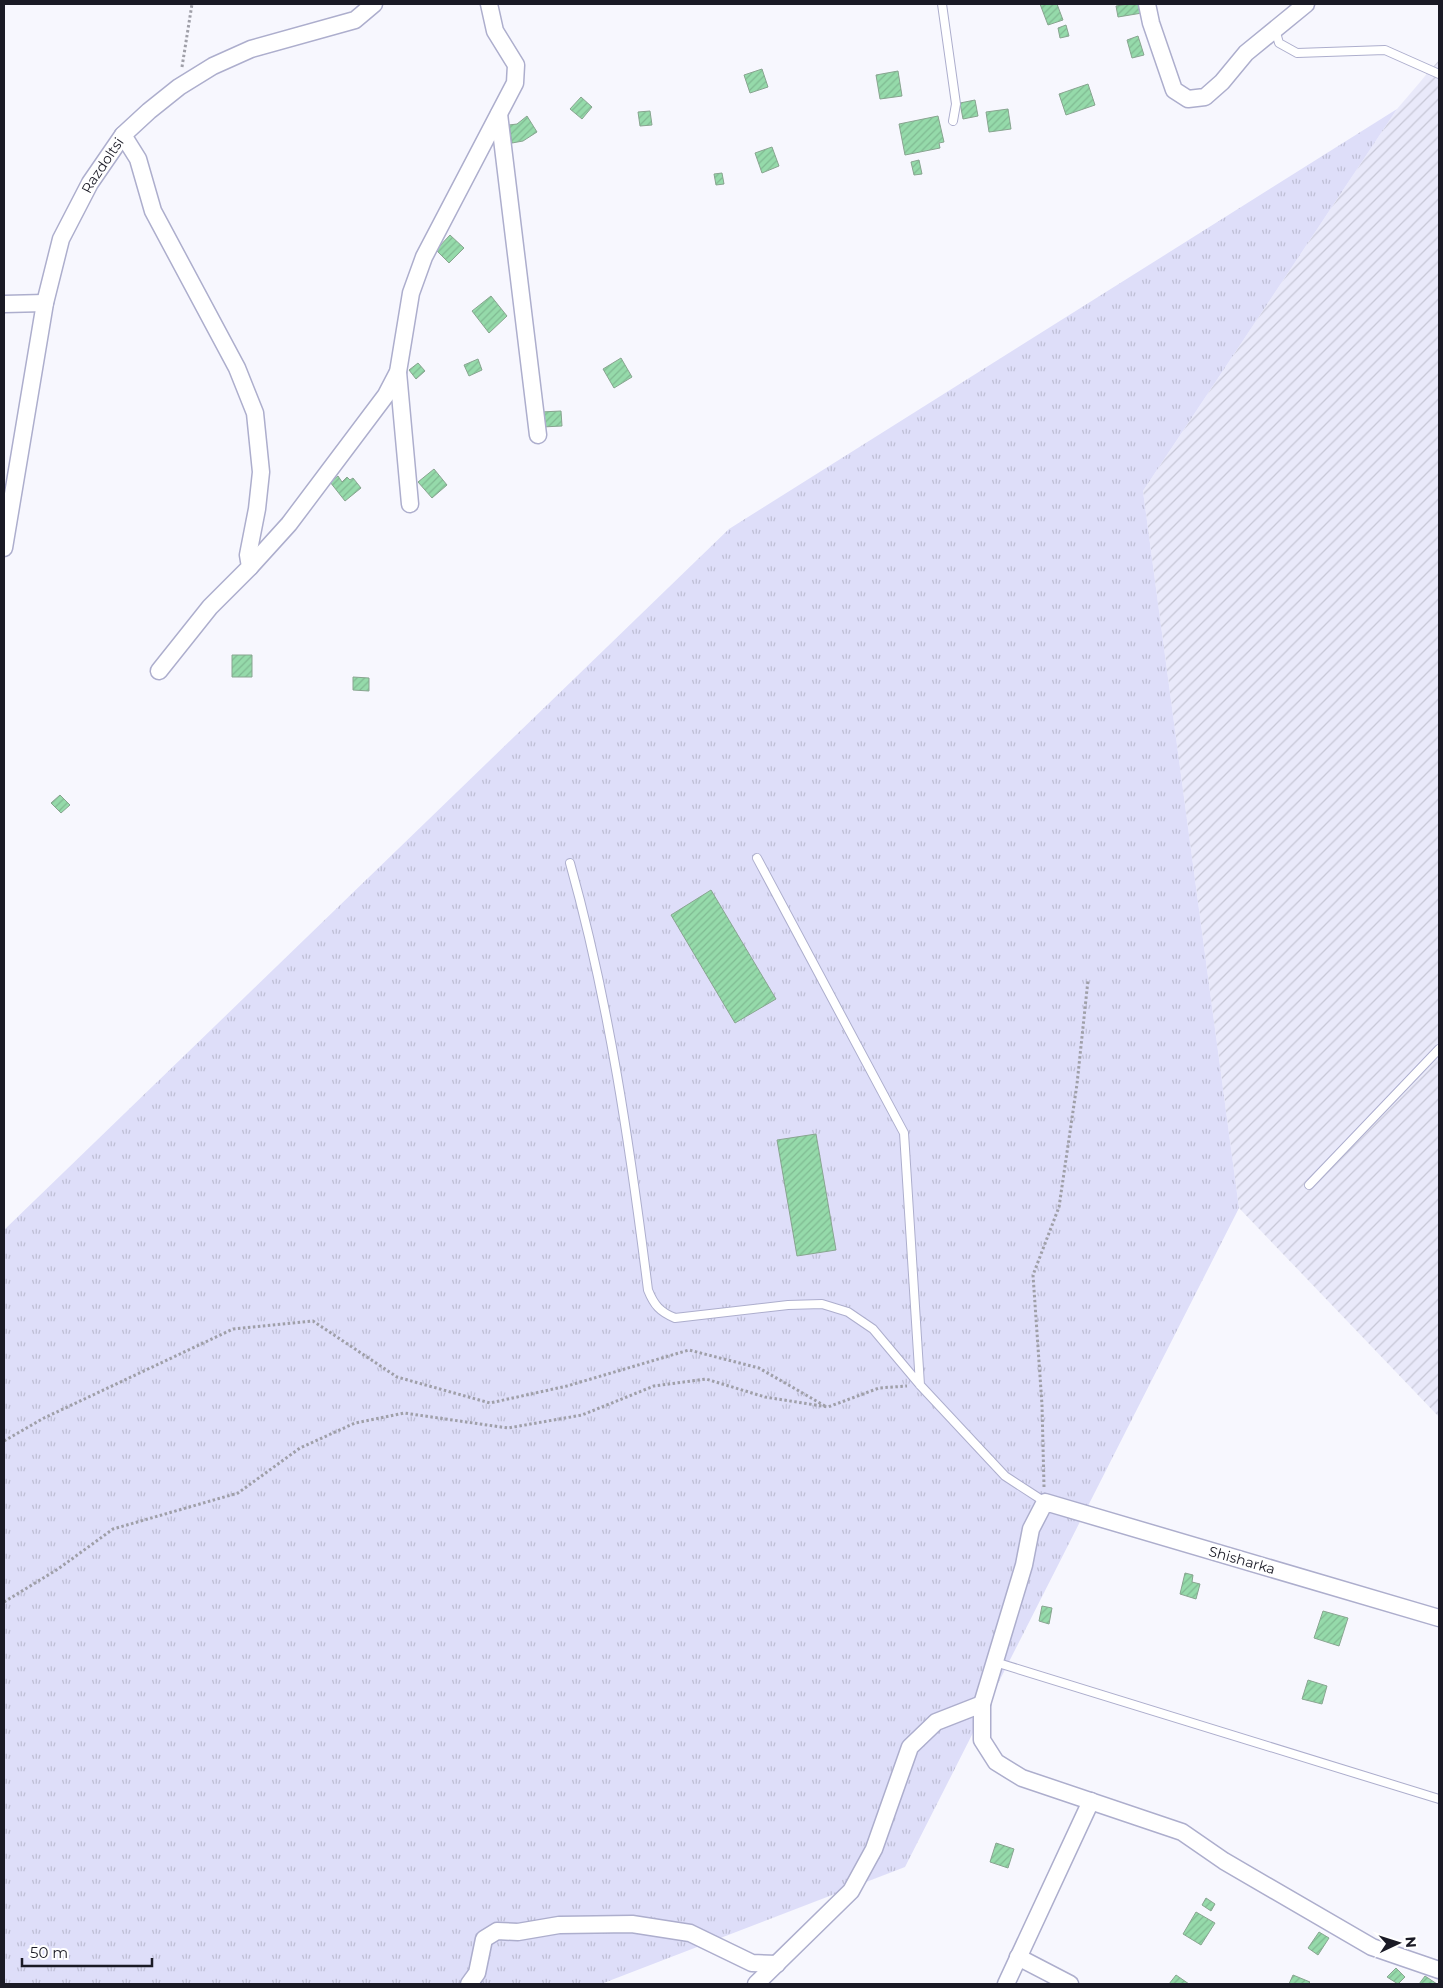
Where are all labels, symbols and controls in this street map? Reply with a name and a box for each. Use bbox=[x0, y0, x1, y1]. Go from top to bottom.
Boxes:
street label: Razdoltsi bbox=[77, 134, 128, 196]
street label: Shisharka bbox=[1207, 1542, 1277, 1578]
north arrow bbox=[1373, 1918, 1423, 1968]
scale bar bbox=[22, 1936, 152, 1968]
text: N bbox=[1402, 1936, 1420, 1948]
text: 50 m bbox=[30, 1943, 68, 1962]

